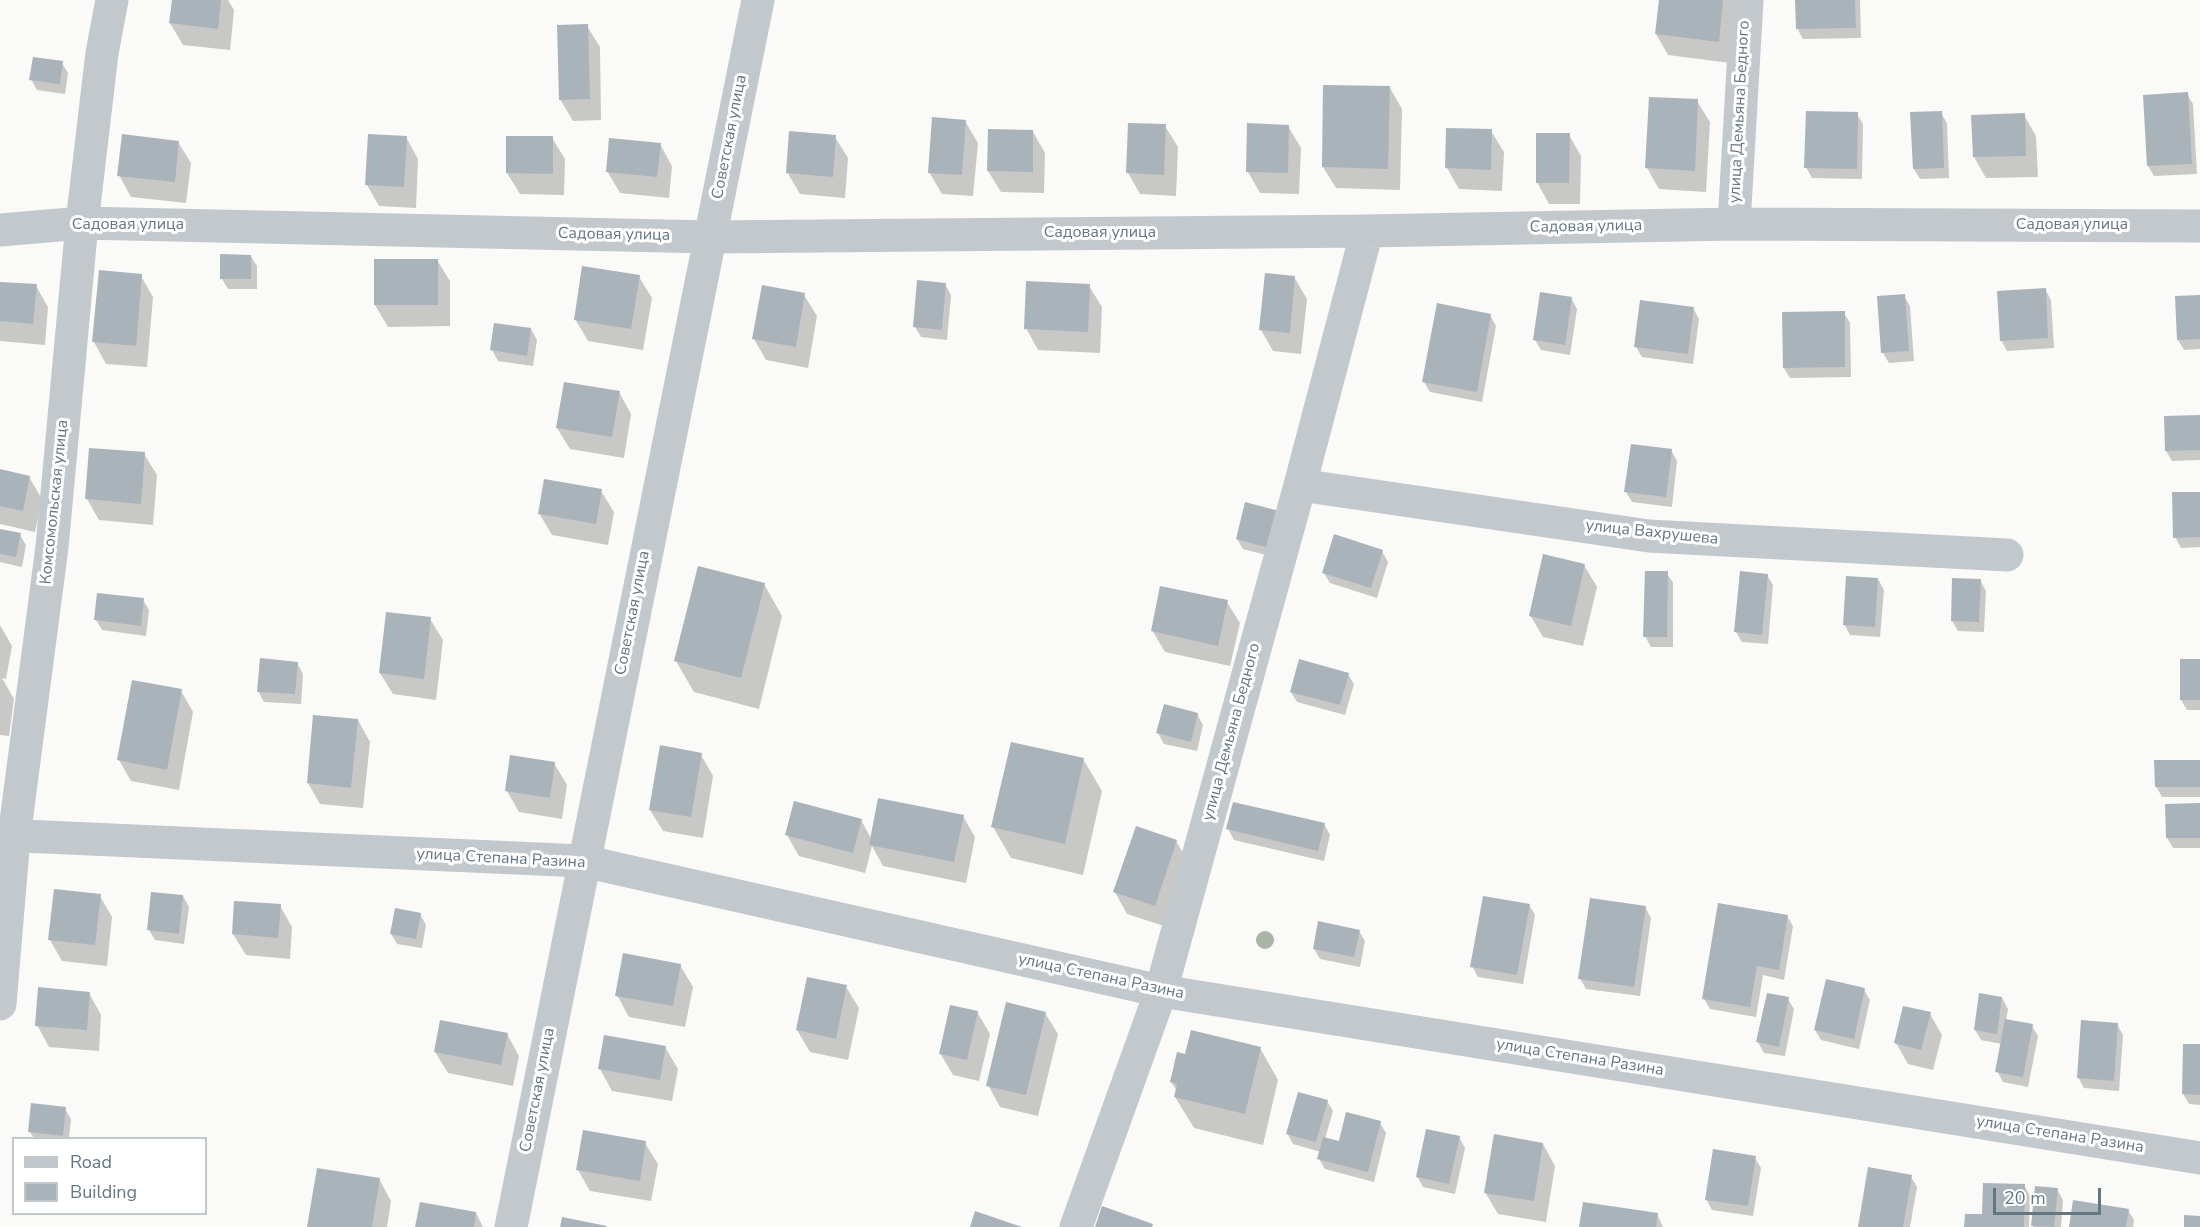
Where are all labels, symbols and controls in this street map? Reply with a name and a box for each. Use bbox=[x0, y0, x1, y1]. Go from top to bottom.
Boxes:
street label: улица Демьяна Бедного bbox=[1726, 20, 1754, 204]
street label: Советская улица bbox=[709, 73, 751, 201]
street label: Садовая улица bbox=[72, 215, 184, 235]
street label: Садовая улица bbox=[2016, 215, 2128, 235]
street label: Садовая улица bbox=[1530, 216, 1642, 238]
street label: Садовая улица bbox=[1044, 223, 1156, 243]
street label: Садовая улица bbox=[558, 224, 670, 246]
street label: Комсомольская улица bbox=[37, 419, 73, 585]
street label: улица Вахрушева bbox=[1585, 516, 1719, 550]
street label: Советская улица bbox=[612, 549, 654, 677]
street label: улица Демьяна Бедного bbox=[1199, 641, 1265, 823]
street label: улица Степана Разина bbox=[416, 845, 586, 873]
street label: улица Степана Разина bbox=[1016, 950, 1186, 1004]
street label: Советская улица bbox=[517, 1026, 559, 1154]
street label: улица Степана Разина bbox=[1495, 1035, 1665, 1081]
street label: улица Степана Разина bbox=[1975, 1112, 2145, 1158]
legend bbox=[12, 1137, 207, 1215]
text: Road bbox=[70, 1150, 112, 1174]
scale bar bbox=[1996, 1176, 2104, 1214]
text: Building bbox=[70, 1180, 137, 1204]
text: 20 m bbox=[2004, 1186, 2046, 1210]

